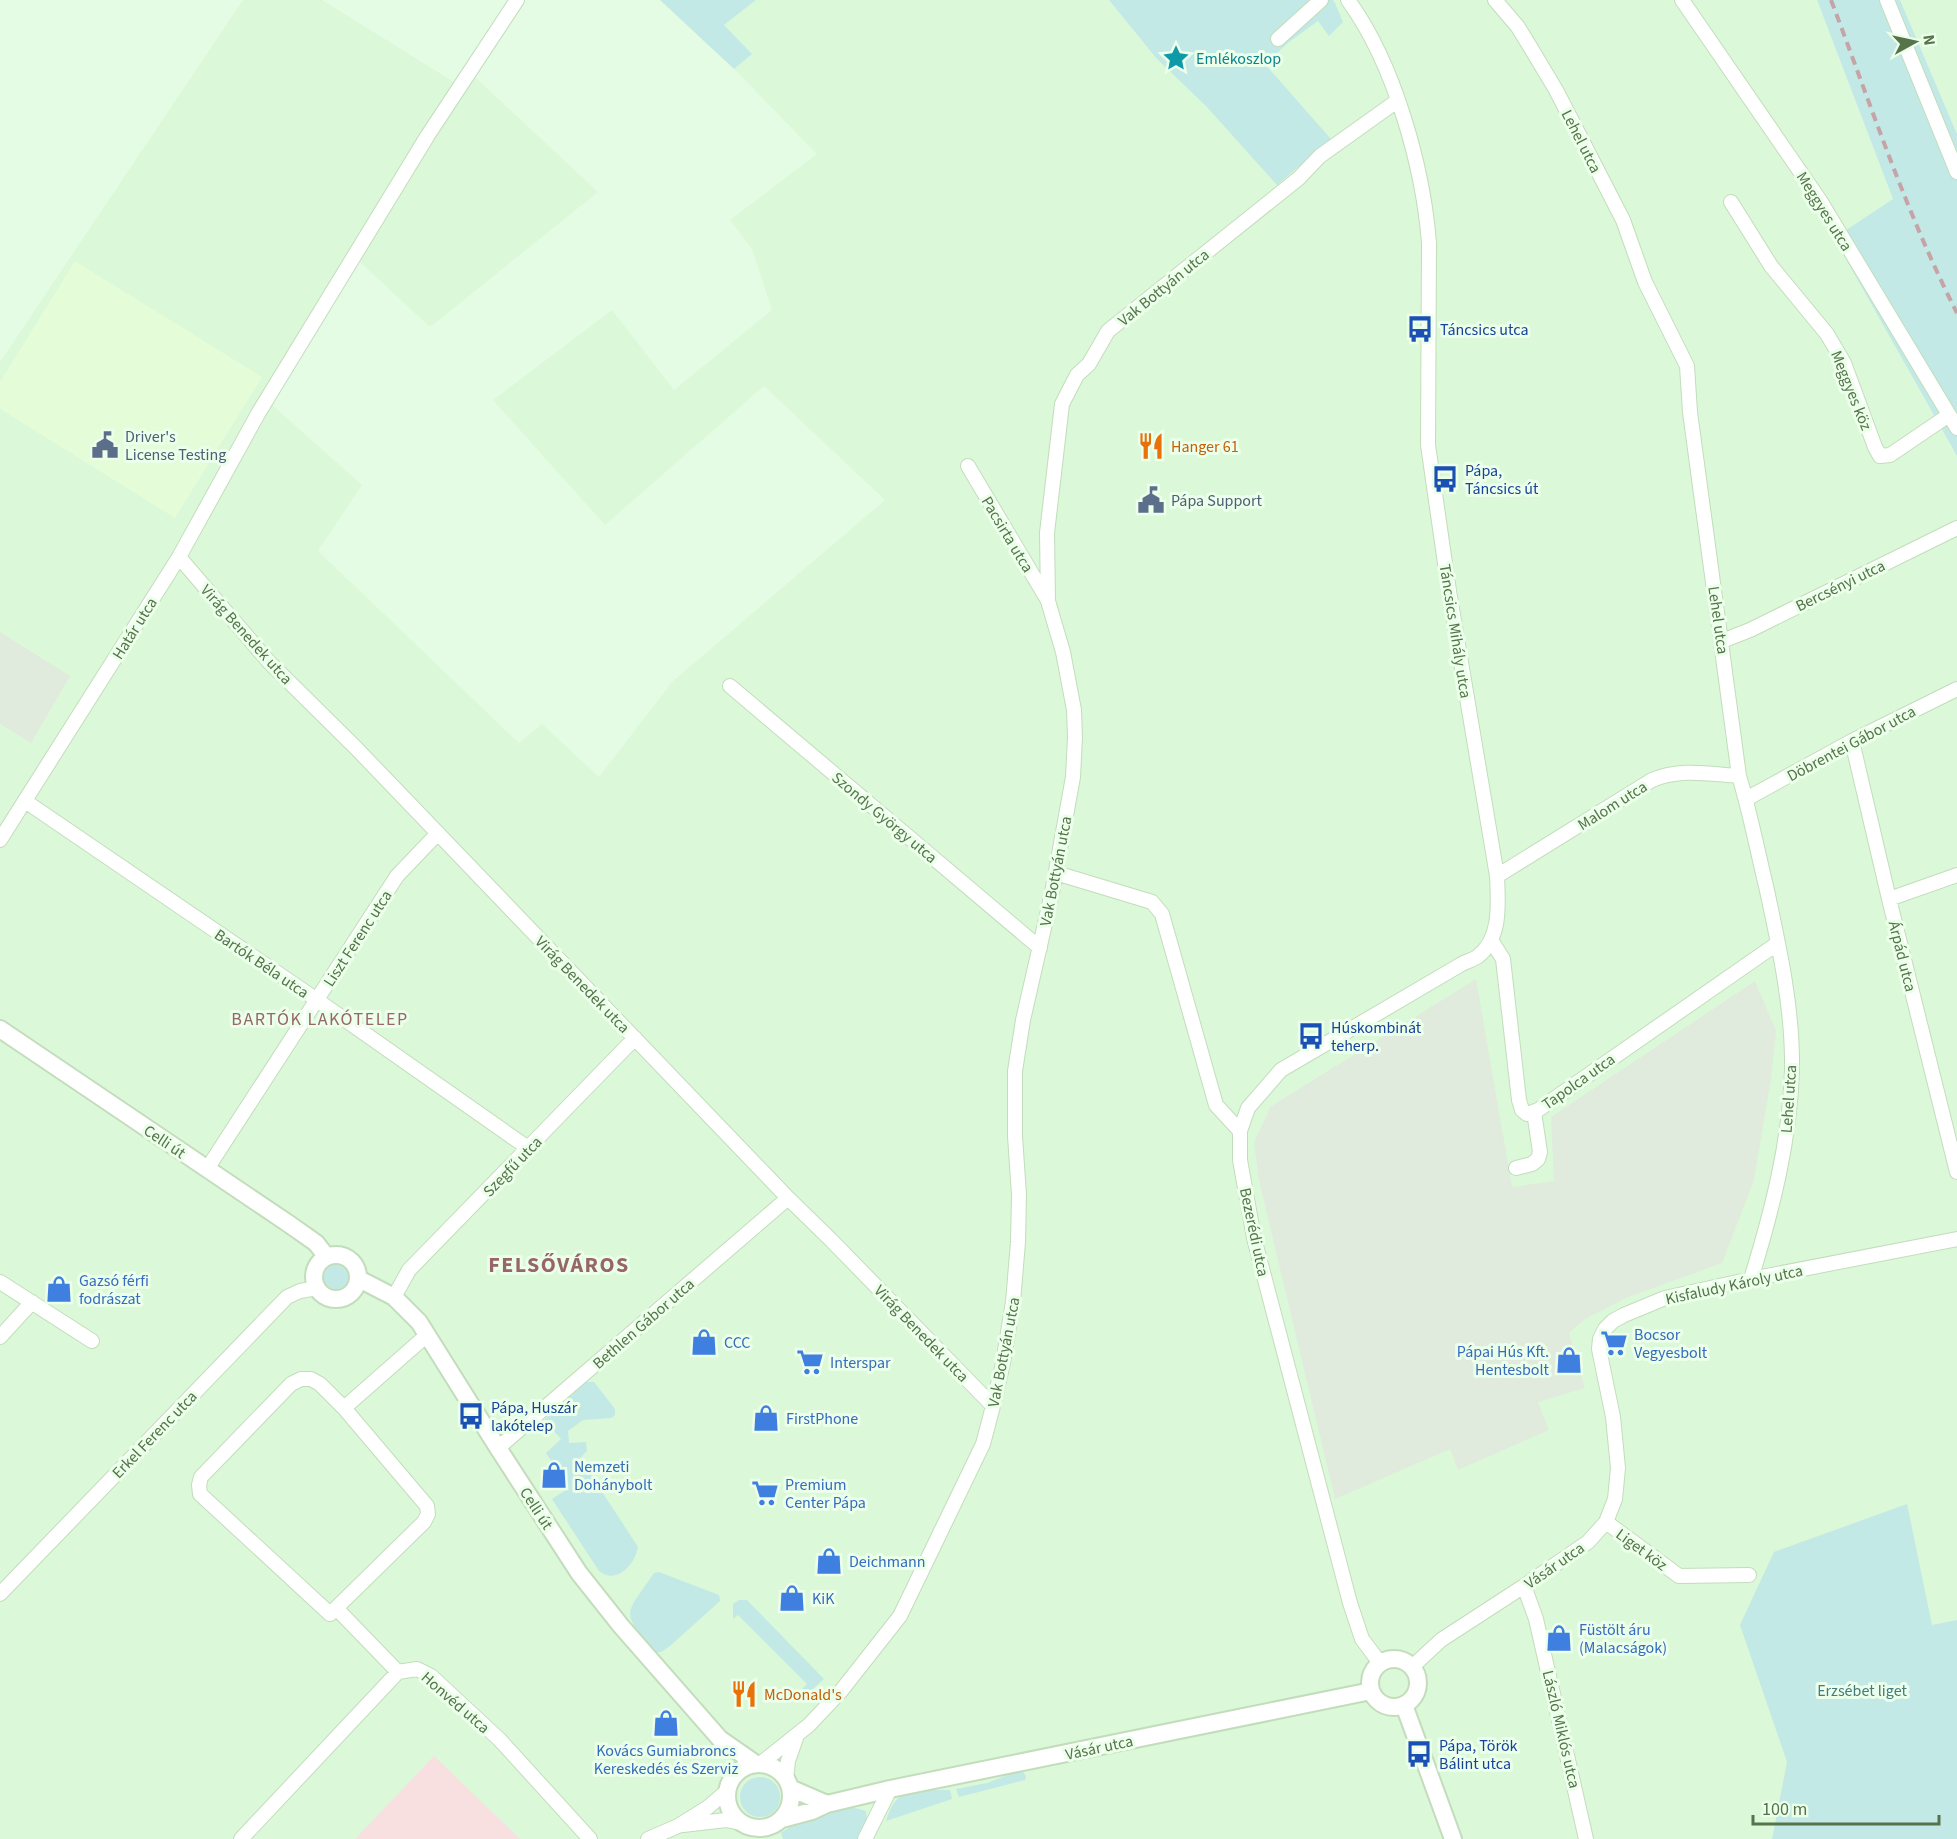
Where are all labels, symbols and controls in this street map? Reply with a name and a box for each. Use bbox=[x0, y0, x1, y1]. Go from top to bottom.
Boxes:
north arrow bbox=[1885, 12, 1945, 72]
text: N bbox=[1917, 33, 1940, 47]
place icon: Emlékoszlop bbox=[1161, 43, 1191, 73]
place label: Emlékoszlop bbox=[1196, 48, 1281, 70]
street label: Lehel utca bbox=[1556, 106, 1606, 177]
street label: Meggyes utca bbox=[1791, 167, 1857, 256]
street label: Vak Bottyán utca bbox=[1113, 244, 1214, 331]
bus stop icon: Táncsics utca bbox=[1405, 314, 1435, 344]
place label: Táncsics utca bbox=[1440, 319, 1528, 341]
street label: Meggyes köz bbox=[1825, 347, 1877, 434]
place label: Driver's License Testing bbox=[125, 426, 226, 466]
public building icon: Driver's License Testing bbox=[90, 430, 120, 460]
restaurant icon: Hanger 61 bbox=[1136, 431, 1166, 461]
place label: Hanger 61 bbox=[1171, 436, 1239, 458]
place label: Pápa, Táncsics út bbox=[1465, 460, 1539, 500]
bus stop icon: Pápa, Táncsics út bbox=[1430, 464, 1460, 494]
public building icon: Pápa Support bbox=[1136, 485, 1166, 515]
place label: Pápa Support bbox=[1171, 490, 1263, 512]
street label: Pacsirta utca bbox=[976, 492, 1039, 577]
street label: Bercsényi utca bbox=[1792, 555, 1889, 617]
street label: Táncsics Mihály utca bbox=[1434, 562, 1476, 700]
street label: Virág Benedek utca bbox=[195, 580, 297, 689]
street label: Lehel utca bbox=[1702, 585, 1734, 656]
street label: Határ utca bbox=[107, 593, 163, 664]
street label: Döbrentei Gábor utca bbox=[1783, 701, 1920, 787]
street label: Szondy György utca bbox=[827, 767, 942, 868]
street label: Malom utca bbox=[1574, 776, 1651, 836]
street label: Vak Bottyán utca bbox=[1035, 814, 1077, 928]
street label: Liszt Ferenc utca bbox=[318, 886, 397, 991]
street label: Árpád utca bbox=[1883, 919, 1921, 994]
street label: Bartók Béla utca bbox=[210, 924, 313, 1004]
street label: Virág Benedek utca bbox=[530, 931, 635, 1038]
district label: BARTÓK LAKÓTELEP bbox=[231, 1007, 409, 1032]
place label: Húskombinát teherp. bbox=[1331, 1017, 1422, 1057]
bus stop icon: Húskombinát teherp. bbox=[1296, 1021, 1326, 1051]
street label: Tapolca utca bbox=[1538, 1049, 1620, 1115]
street label: Lehel utca bbox=[1776, 1064, 1802, 1134]
street label: Celli út bbox=[139, 1120, 190, 1164]
street label: Szegfű utca bbox=[478, 1131, 547, 1202]
street label: Bezerédi utca bbox=[1234, 1186, 1274, 1279]
district label: FELSŐVÁROS bbox=[488, 1249, 630, 1281]
street label: Kisfaludy Károly utca bbox=[1663, 1260, 1805, 1310]
place label: Gazsó férfi fodrászat bbox=[79, 1270, 149, 1310]
street label: Bethlen Gábor utca bbox=[588, 1273, 699, 1374]
shop icon: Gazsó férfi fodrászat bbox=[44, 1274, 74, 1304]
street label: Virág Benedek utca bbox=[869, 1280, 974, 1387]
street label: Vak Bottyán utca bbox=[983, 1295, 1025, 1409]
place label: Bocsor Vegyesbolt bbox=[1634, 1324, 1708, 1364]
shop icon: CCC bbox=[689, 1327, 719, 1357]
supermarket icon: Bocsor Vegyesbolt bbox=[1599, 1328, 1629, 1358]
place label: CCC bbox=[724, 1332, 751, 1354]
place label: Pápai Hús Kft. Hentesbolt bbox=[1457, 1341, 1550, 1381]
shop icon: Pápai Hús Kft. Hentesbolt bbox=[1554, 1345, 1584, 1375]
supermarket icon: Interspar bbox=[795, 1347, 825, 1377]
place label: Interspar bbox=[830, 1352, 891, 1374]
street label: Erkel Ferenc utca bbox=[107, 1386, 202, 1483]
place label: Pápa, Huszár lakótelep bbox=[491, 1397, 578, 1437]
bus stop icon: Pápa, Huszár lakótelep bbox=[456, 1401, 486, 1431]
shop icon: FirstPhone bbox=[751, 1403, 781, 1433]
place label: FirstPhone bbox=[786, 1408, 858, 1430]
place label: Nemzeti Dohánybolt bbox=[574, 1456, 653, 1496]
shop icon: Nemzeti Dohánybolt bbox=[539, 1460, 569, 1490]
place label: Premium Center Pápa bbox=[785, 1474, 866, 1514]
supermarket icon: Premium Center Pápa bbox=[750, 1478, 780, 1508]
street label: Celli út bbox=[514, 1483, 558, 1535]
street label: Liget köz bbox=[1611, 1524, 1672, 1576]
street label: Vásár utca bbox=[1520, 1537, 1589, 1594]
shop icon: Deichmann bbox=[814, 1546, 844, 1576]
place label: Deichmann bbox=[849, 1551, 926, 1573]
shop icon: KiK bbox=[777, 1583, 807, 1613]
place label: KiK bbox=[812, 1588, 835, 1610]
place label: Füstölt áru (Malacságok) bbox=[1579, 1619, 1667, 1659]
shop icon: Füstölt áru (Malacságok) bbox=[1544, 1623, 1574, 1653]
street label: Honvéd utca bbox=[416, 1667, 494, 1739]
street label: László Miklós utca bbox=[1537, 1668, 1585, 1790]
restaurant icon: McDonald's bbox=[729, 1679, 759, 1709]
park label: Erzsébet liget bbox=[1817, 1680, 1907, 1702]
place label: McDonald's bbox=[764, 1684, 842, 1706]
shop icon: Kovács Gumiabroncs Kereskedés és Szerviz bbox=[651, 1708, 681, 1738]
street label: Vásár utca bbox=[1063, 1730, 1135, 1766]
place label: Pápa, Török Bálint utca bbox=[1439, 1735, 1518, 1775]
bus stop icon: Pápa, Török Bálint utca bbox=[1404, 1739, 1434, 1769]
place label: Kovács Gumiabroncs Kereskedés és Szerviz bbox=[594, 1740, 738, 1780]
scale bar bbox=[1753, 1788, 1939, 1826]
text: 100 m bbox=[1762, 1797, 1807, 1822]

